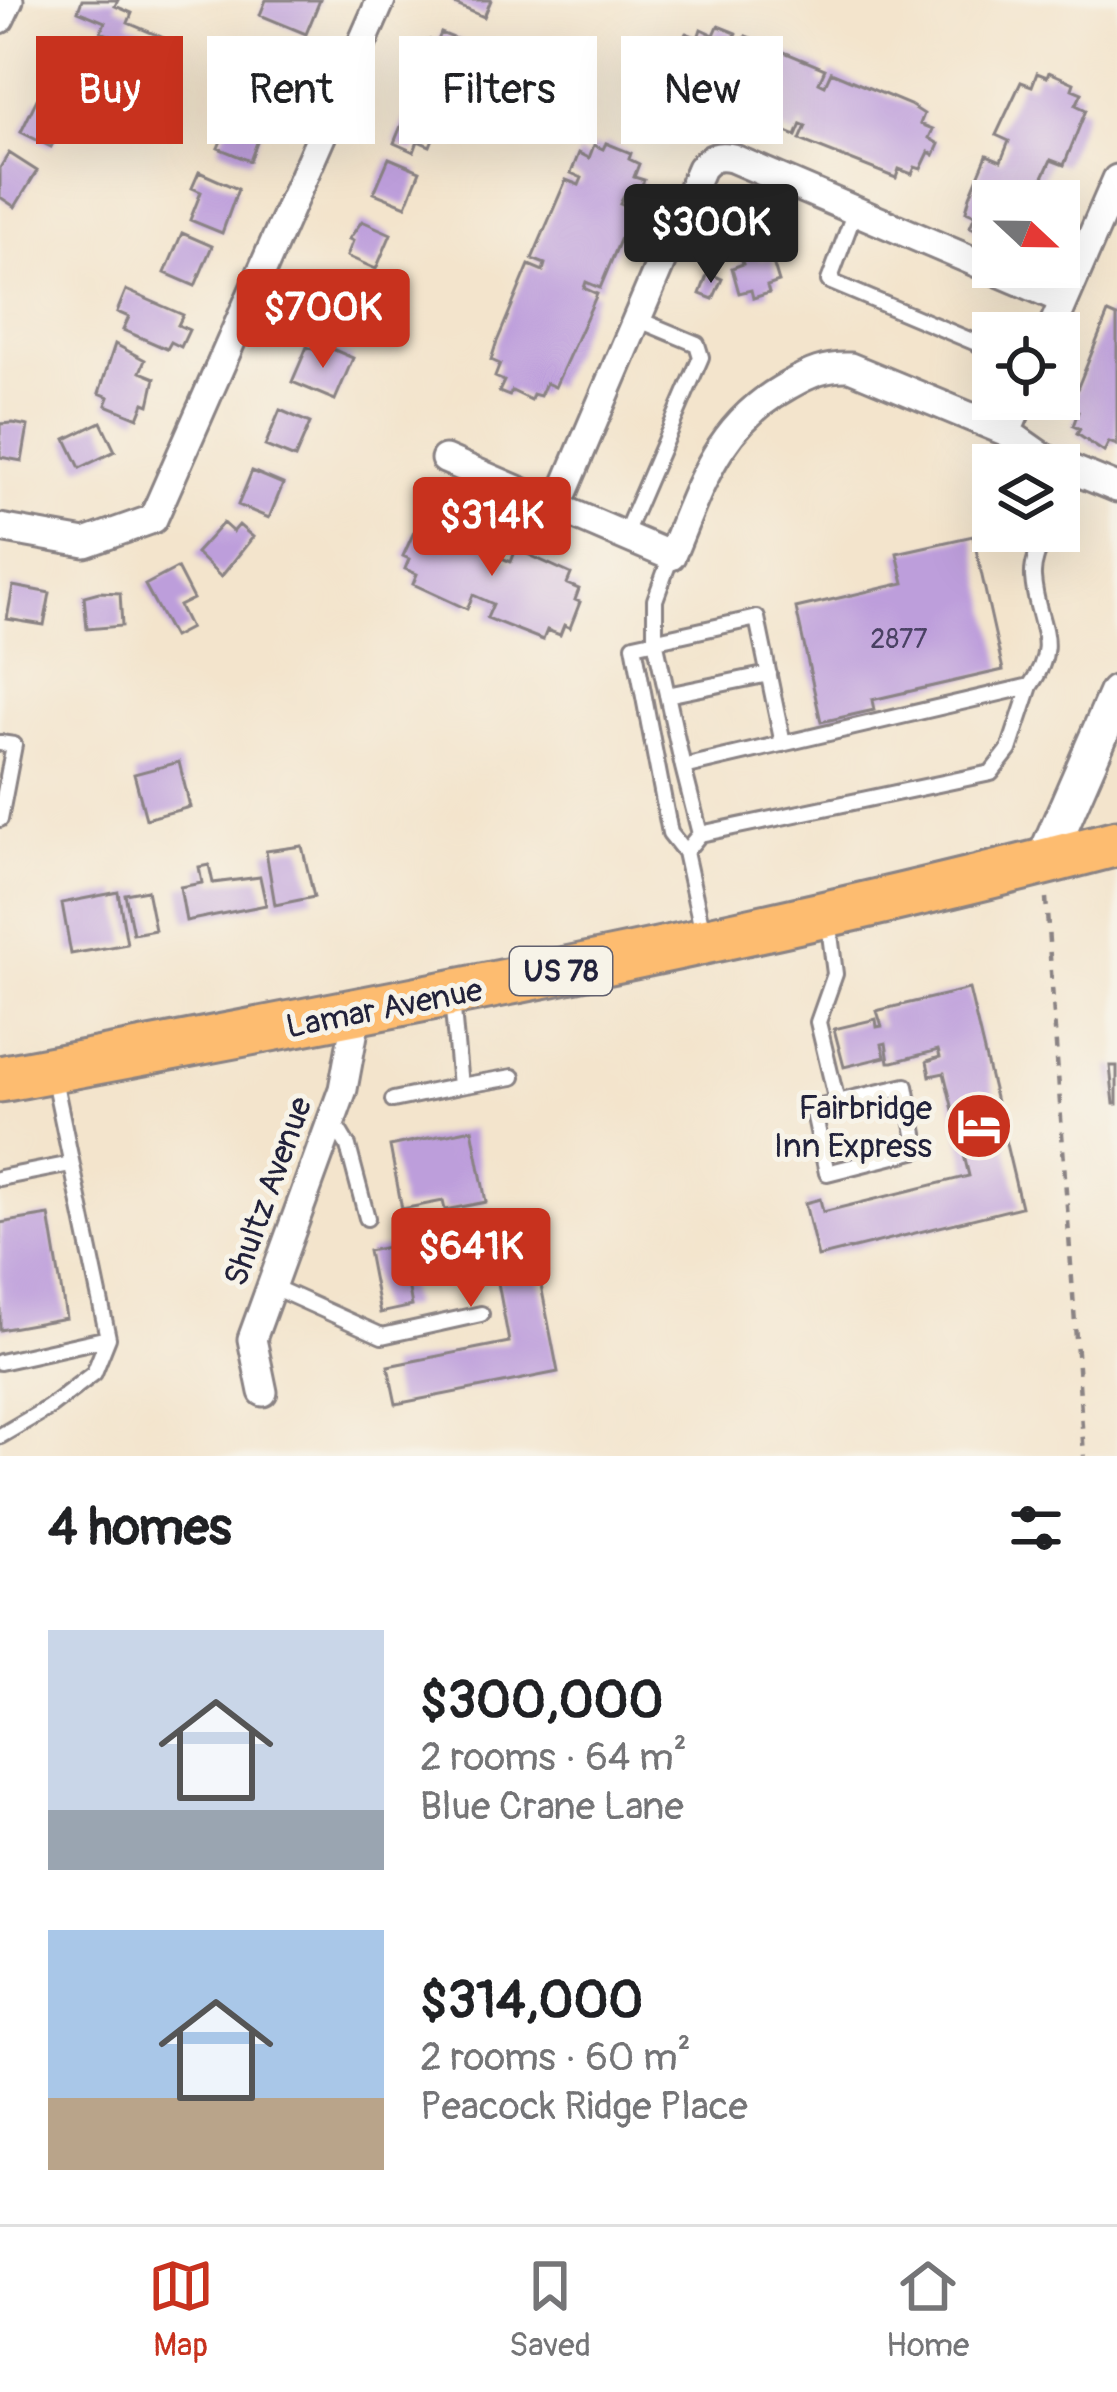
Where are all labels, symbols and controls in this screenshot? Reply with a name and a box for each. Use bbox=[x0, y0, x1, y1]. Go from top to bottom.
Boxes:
chip: Buy bbox=[36, 36, 183, 144]
chip: Rent bbox=[207, 36, 375, 144]
chip: Filters bbox=[399, 36, 597, 144]
chip: New bbox=[621, 36, 783, 144]
north arrow bbox=[972, 180, 1080, 288]
map controls bbox=[972, 180, 1080, 552]
pin: $300K bbox=[627, 184, 795, 286]
text: $300K bbox=[651, 198, 771, 247]
pin: $700K bbox=[239, 269, 407, 371]
text: $700K bbox=[264, 283, 382, 332]
button: locate bbox=[972, 312, 1080, 420]
button: layers bbox=[972, 444, 1080, 552]
pin: $314K bbox=[408, 477, 576, 579]
text: $314K bbox=[440, 491, 544, 540]
house number: 2877 bbox=[870, 623, 928, 656]
road number: US 78 bbox=[510, 947, 612, 995]
street label: Lamar Avenue bbox=[283, 969, 486, 1048]
place label: Fairbridge Inn Express bbox=[774, 1088, 932, 1167]
street label: Shultz Avenue bbox=[215, 1091, 322, 1292]
hotel icon: Fairbridge Inn Express bbox=[944, 1091, 1014, 1161]
pin: $641K bbox=[387, 1208, 555, 1310]
text: $641K bbox=[418, 1222, 524, 1271]
icon: filters bbox=[1003, 1495, 1069, 1561]
text: 4 homes bbox=[48, 1496, 232, 1560]
text: $300,000 bbox=[420, 1669, 663, 1733]
icon: home bbox=[144, 1678, 288, 1822]
text: 2 rooms · 64 m² bbox=[420, 1733, 687, 1782]
text: Blue Crane Lane bbox=[420, 1782, 684, 1831]
text: $314,000 bbox=[420, 1969, 643, 2033]
icon: home bbox=[144, 1978, 288, 2122]
text: 2 rooms · 60 m² bbox=[420, 2033, 691, 2082]
text: Peacock Ridge Place bbox=[420, 2082, 748, 2131]
tab: Map bbox=[148, 2253, 214, 2366]
tab: Saved bbox=[509, 2253, 591, 2366]
tab: Home bbox=[886, 2253, 969, 2366]

